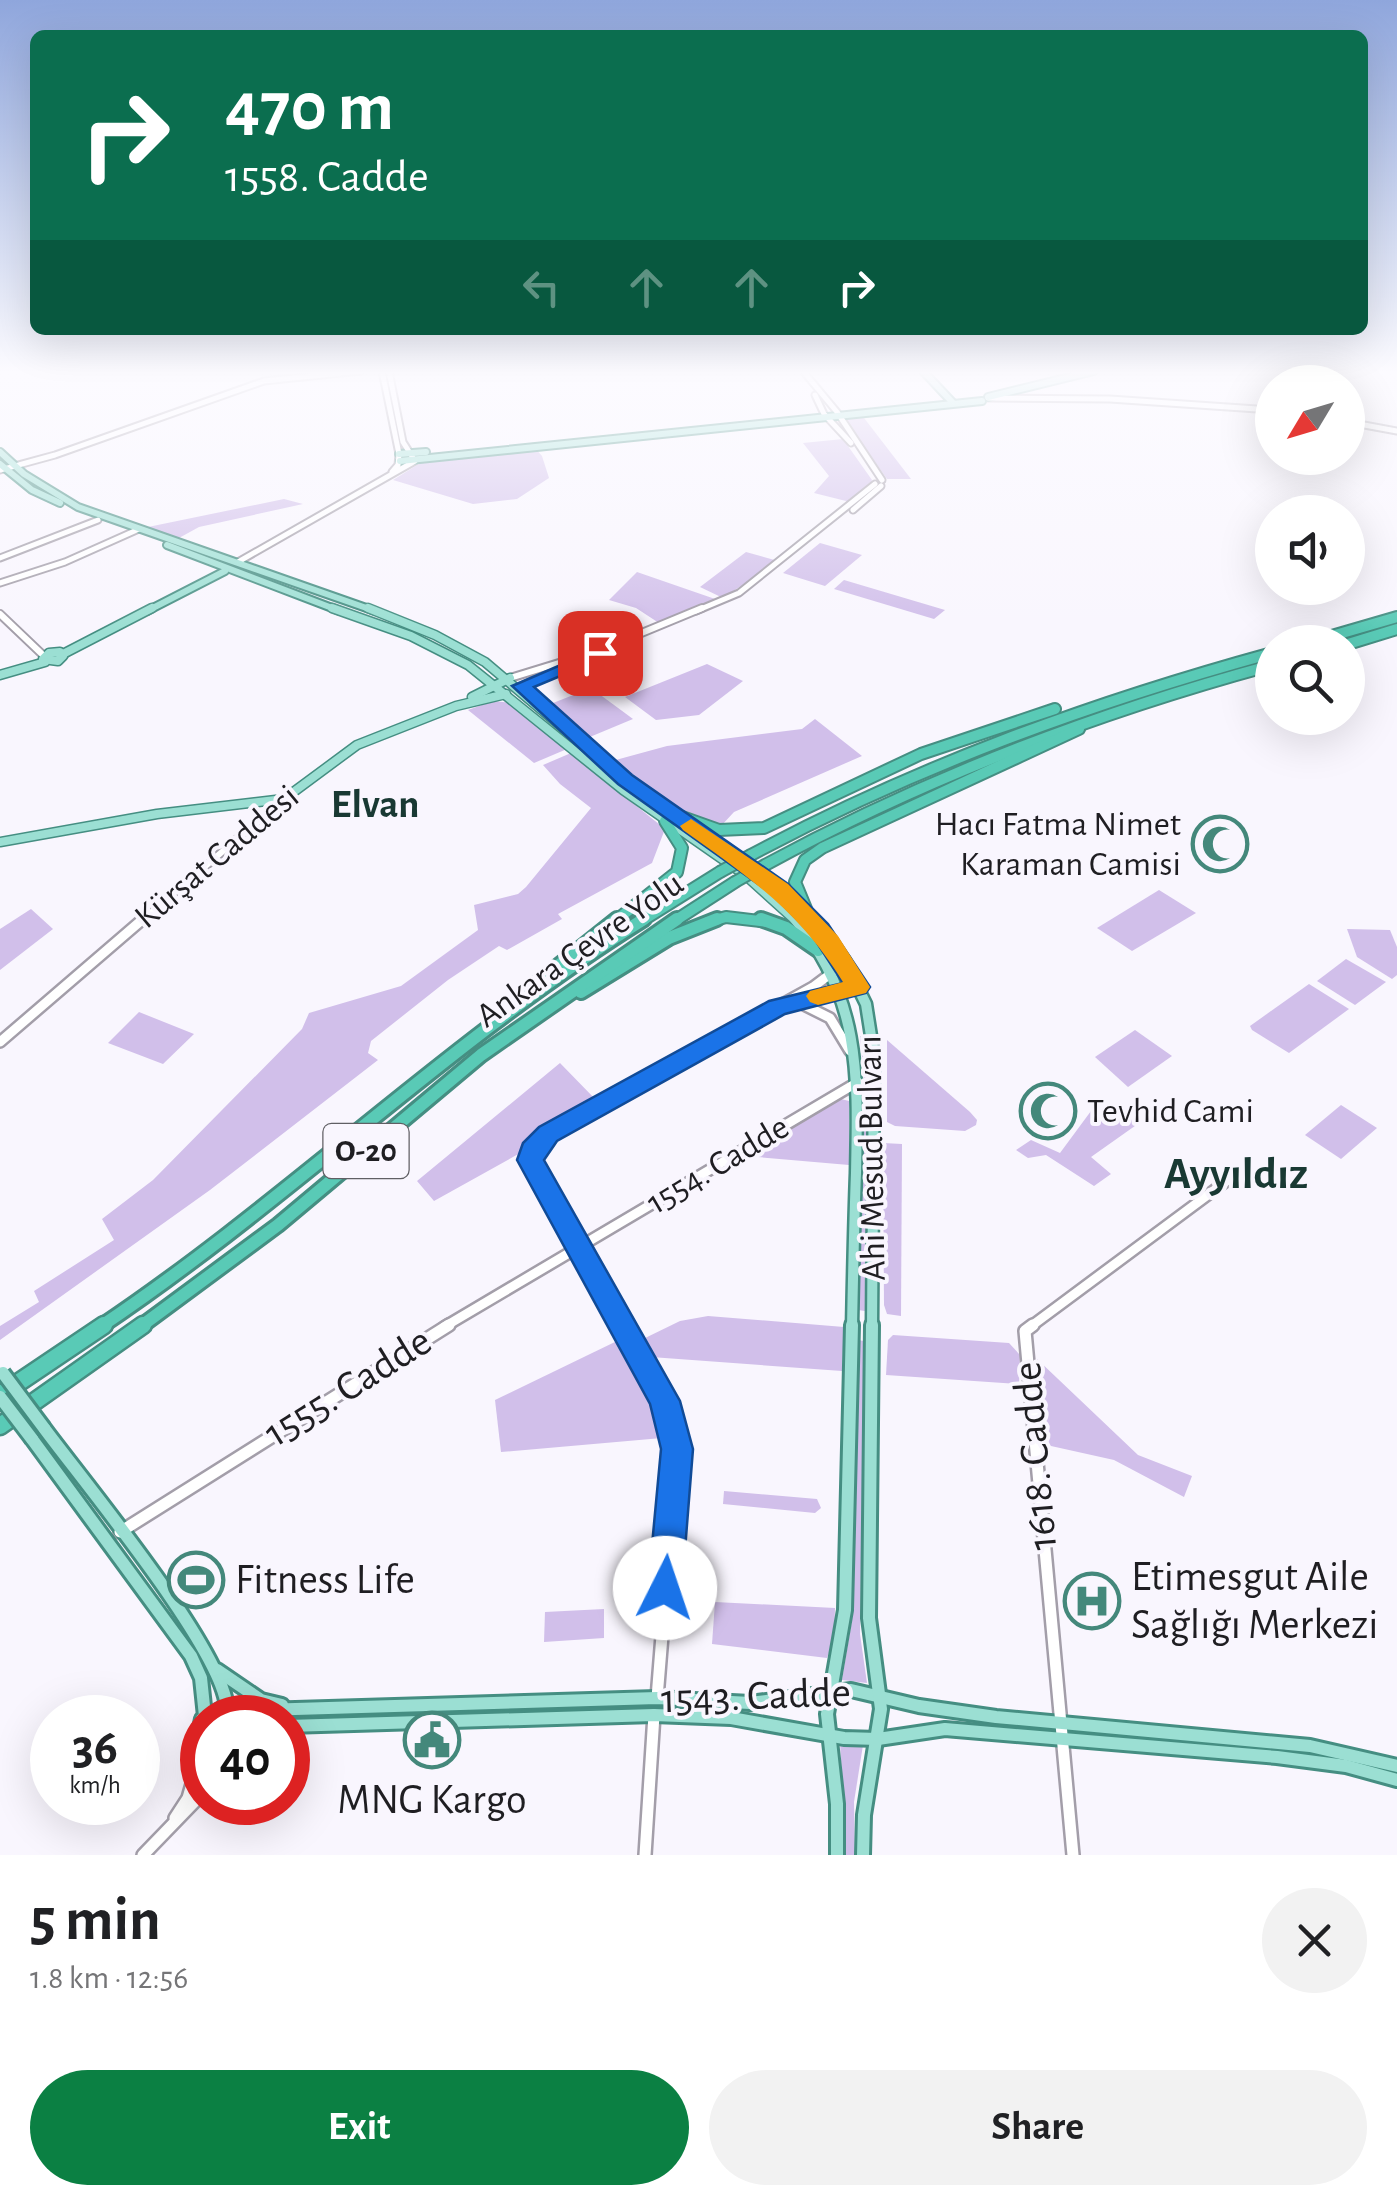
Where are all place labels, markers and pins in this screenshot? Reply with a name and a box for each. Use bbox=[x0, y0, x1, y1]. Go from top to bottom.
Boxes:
pin bbox=[558, 611, 643, 696]
place label: Hacı Fatma Nimet Karaman Camisi bbox=[935, 807, 1181, 882]
mosque icon: Hacı Fatma Nimet Karaman Camisi bbox=[1190, 814, 1250, 874]
mosque icon: Tevhid Cami bbox=[1018, 1081, 1078, 1141]
place label: Tevhid Cami bbox=[1087, 1094, 1254, 1129]
sports icon: Fitness Life bbox=[166, 1550, 226, 1610]
place label: Etimesgut Aile Sağlığı Merkezi bbox=[1131, 1556, 1379, 1646]
place label: Fitness Life bbox=[235, 1559, 415, 1601]
hospital icon: Etimesgut Aile Sağlığı Merkezi bbox=[1062, 1571, 1122, 1631]
public building icon: MNG Kargo bbox=[402, 1710, 462, 1770]
place label: MNG Kargo bbox=[337, 1779, 527, 1821]

